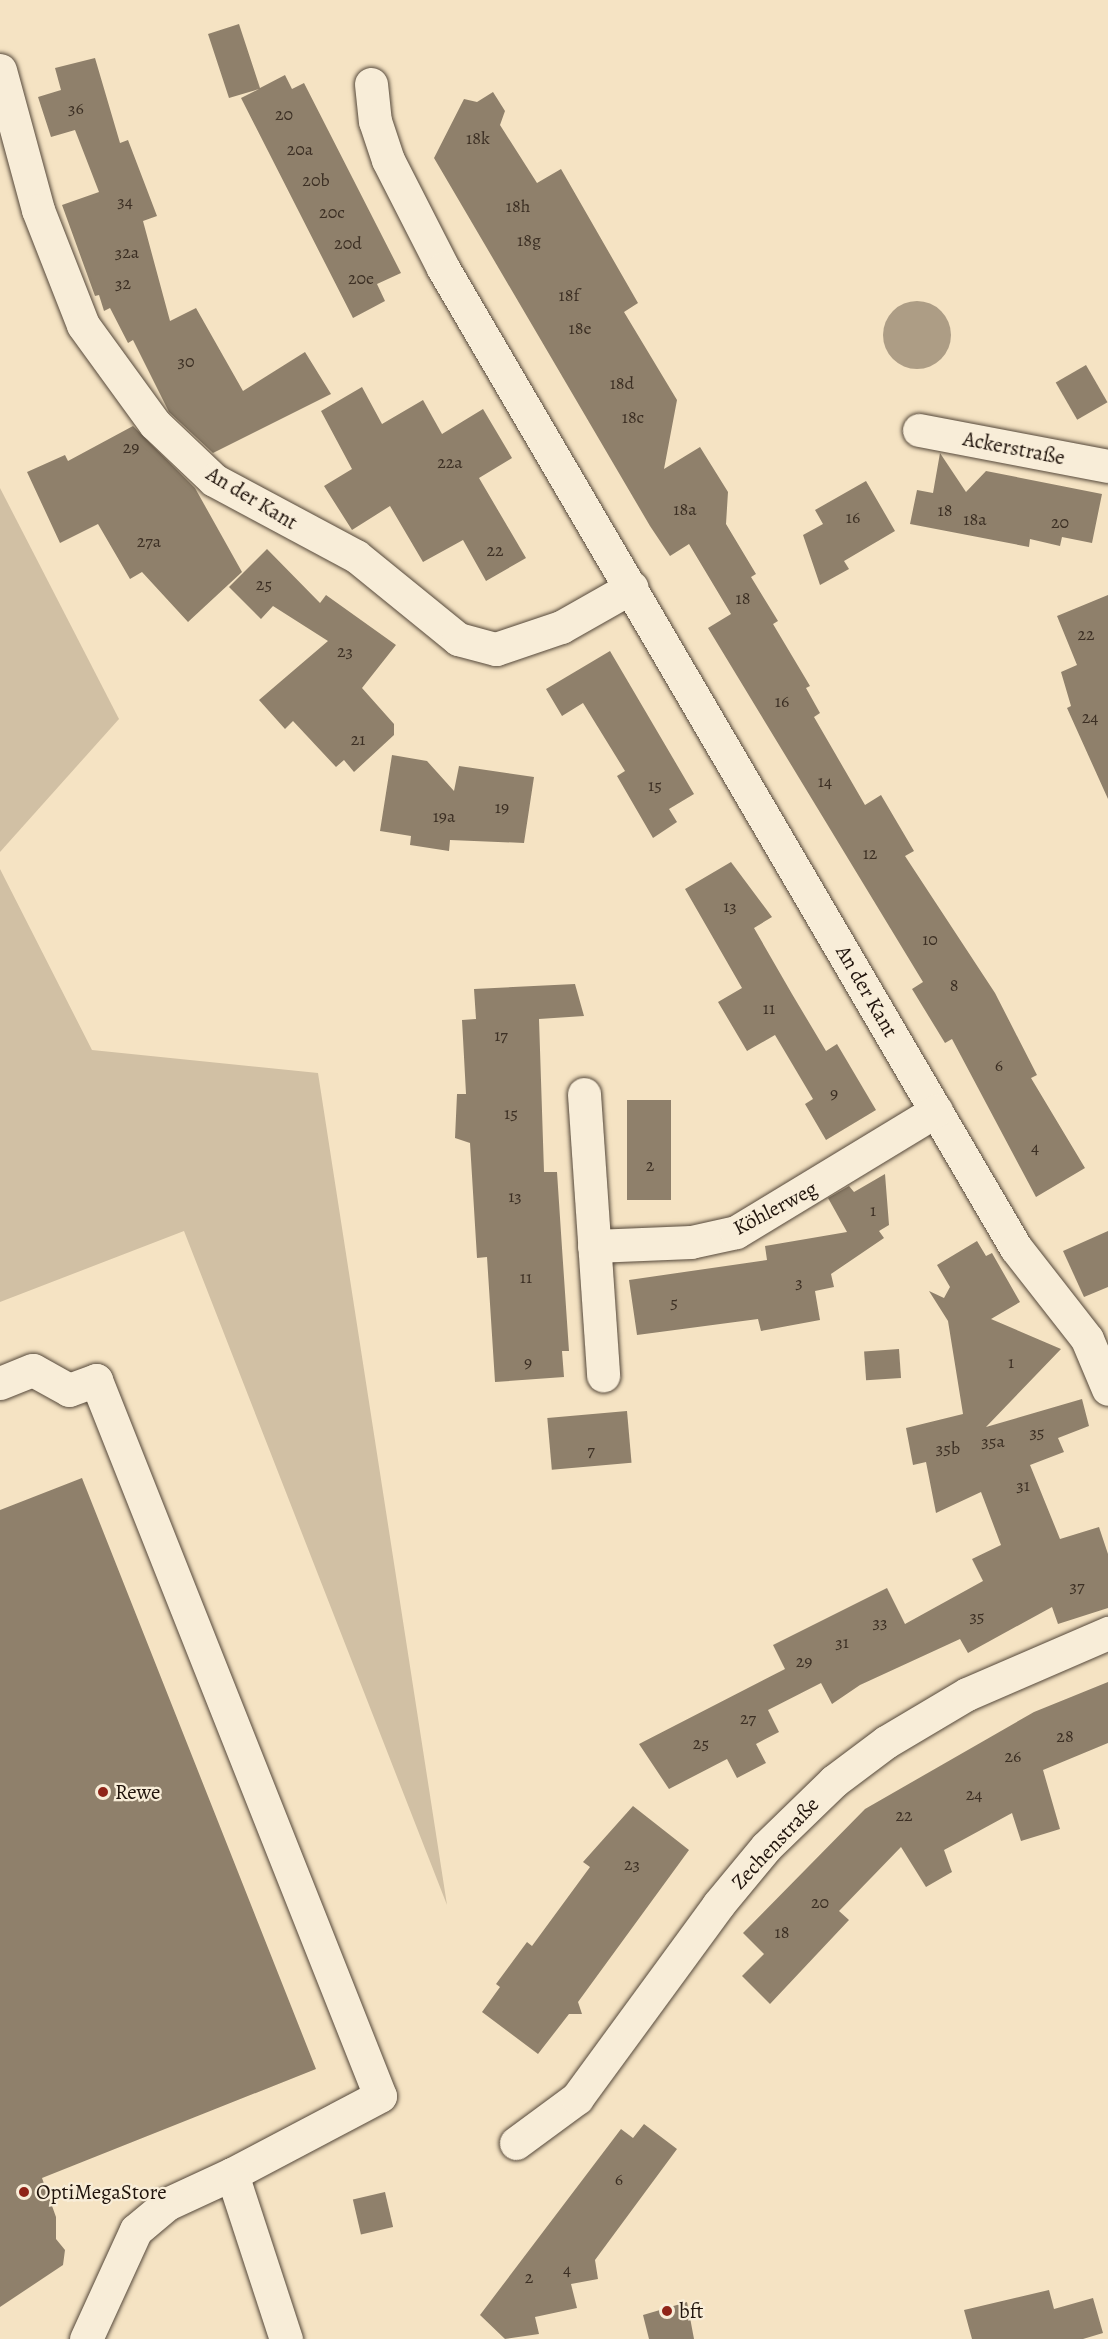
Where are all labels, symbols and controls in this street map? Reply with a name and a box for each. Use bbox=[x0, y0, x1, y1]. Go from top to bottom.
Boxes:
house number: 36 bbox=[68, 97, 84, 119]
house number: 20 bbox=[275, 103, 293, 125]
house number: 18k bbox=[466, 127, 490, 149]
house number: 20a bbox=[287, 138, 313, 160]
house number: 20b bbox=[302, 169, 330, 191]
house number: 34 bbox=[117, 190, 133, 212]
house number: 18h bbox=[506, 195, 530, 217]
house number: 20c bbox=[319, 201, 345, 223]
house number: 18g bbox=[517, 229, 541, 251]
house number: 20d bbox=[334, 232, 362, 254]
house number: 32a bbox=[115, 241, 139, 263]
house number: 20e bbox=[348, 267, 374, 289]
house number: 32 bbox=[115, 272, 131, 294]
house number: 18f bbox=[559, 284, 579, 306]
house number: 18e bbox=[569, 317, 591, 339]
house number: 30 bbox=[177, 350, 195, 372]
house number: 18d bbox=[610, 372, 634, 394]
house number: 18c bbox=[622, 406, 644, 428]
street label: Ackerstraße bbox=[961, 426, 1067, 470]
house number: 29 bbox=[123, 436, 139, 458]
house number: 22a bbox=[437, 451, 463, 473]
street label: An der Kant bbox=[202, 461, 302, 535]
house number: 18a bbox=[673, 498, 697, 520]
house number: 18 bbox=[938, 499, 952, 521]
house number: 16 bbox=[846, 506, 860, 528]
house number: 18a bbox=[963, 508, 987, 530]
house number: 20 bbox=[1051, 511, 1069, 533]
house number: 27a bbox=[137, 530, 161, 552]
house number: 22 bbox=[486, 539, 504, 561]
house number: 25 bbox=[256, 573, 272, 595]
house number: 18 bbox=[736, 587, 750, 609]
house number: 22 bbox=[1077, 623, 1095, 645]
house number: 23 bbox=[337, 640, 353, 662]
house number: 16 bbox=[775, 690, 789, 712]
house number: 24 bbox=[1082, 706, 1098, 728]
house number: 21 bbox=[351, 728, 365, 750]
house number: 14 bbox=[818, 770, 832, 792]
house number: 15 bbox=[648, 774, 662, 796]
house number: 19 bbox=[495, 796, 509, 818]
house number: 19a bbox=[433, 805, 455, 827]
house number: 12 bbox=[863, 842, 877, 864]
house number: 13 bbox=[723, 895, 737, 917]
house number: 10 bbox=[922, 928, 938, 950]
street label: An der Kant bbox=[831, 941, 903, 1041]
house number: 8 bbox=[950, 974, 958, 996]
house number: 11 bbox=[763, 997, 775, 1019]
house number: 17 bbox=[494, 1024, 508, 1046]
house number: 6 bbox=[995, 1054, 1003, 1076]
house number: 9 bbox=[830, 1082, 838, 1104]
house number: 15 bbox=[504, 1102, 518, 1124]
house number: 4 bbox=[1031, 1136, 1039, 1158]
house number: 2 bbox=[646, 1154, 654, 1176]
street label: Köhlerweg bbox=[729, 1175, 821, 1241]
house number: 13 bbox=[508, 1185, 522, 1207]
house number: 1 bbox=[870, 1199, 876, 1221]
house number: 11 bbox=[520, 1266, 532, 1288]
house number: 3 bbox=[795, 1271, 803, 1293]
house number: 5 bbox=[670, 1291, 678, 1313]
house number: 9 bbox=[524, 1351, 532, 1373]
house number: 1 bbox=[1008, 1351, 1014, 1373]
house number: 35 bbox=[1029, 1421, 1045, 1443]
house number: 35a bbox=[981, 1430, 1005, 1452]
house number: 35b bbox=[936, 1437, 960, 1459]
house number: 7 bbox=[587, 1439, 595, 1461]
house number: 31 bbox=[1016, 1474, 1030, 1496]
house number: 37 bbox=[1069, 1575, 1085, 1597]
house number: 35 bbox=[969, 1605, 985, 1627]
house number: 33 bbox=[873, 1611, 887, 1633]
house number: 31 bbox=[835, 1631, 849, 1653]
house number: 29 bbox=[796, 1650, 812, 1672]
house number: 27 bbox=[740, 1707, 756, 1729]
house number: 28 bbox=[1056, 1725, 1074, 1747]
house number: 25 bbox=[693, 1732, 709, 1754]
house number: 26 bbox=[1005, 1745, 1021, 1767]
place label: Rewe bbox=[115, 1779, 160, 1805]
house number: 24 bbox=[966, 1783, 982, 1805]
marker: Rewe bbox=[96, 1785, 110, 1799]
street label: Zechenstraße bbox=[726, 1792, 824, 1894]
house number: 22 bbox=[895, 1804, 913, 1826]
house number: 23 bbox=[624, 1853, 640, 1875]
house number: 20 bbox=[811, 1891, 829, 1913]
house number: 18 bbox=[775, 1921, 789, 1943]
house number: 6 bbox=[615, 2168, 623, 2190]
place label: OptiMegaStore bbox=[36, 2179, 167, 2205]
marker: OptiMegaStore bbox=[17, 2185, 31, 2199]
house number: 4 bbox=[563, 2258, 571, 2280]
house number: 2 bbox=[525, 2266, 533, 2288]
place label: bft bbox=[679, 2298, 703, 2324]
marker: bft bbox=[660, 2304, 674, 2318]

